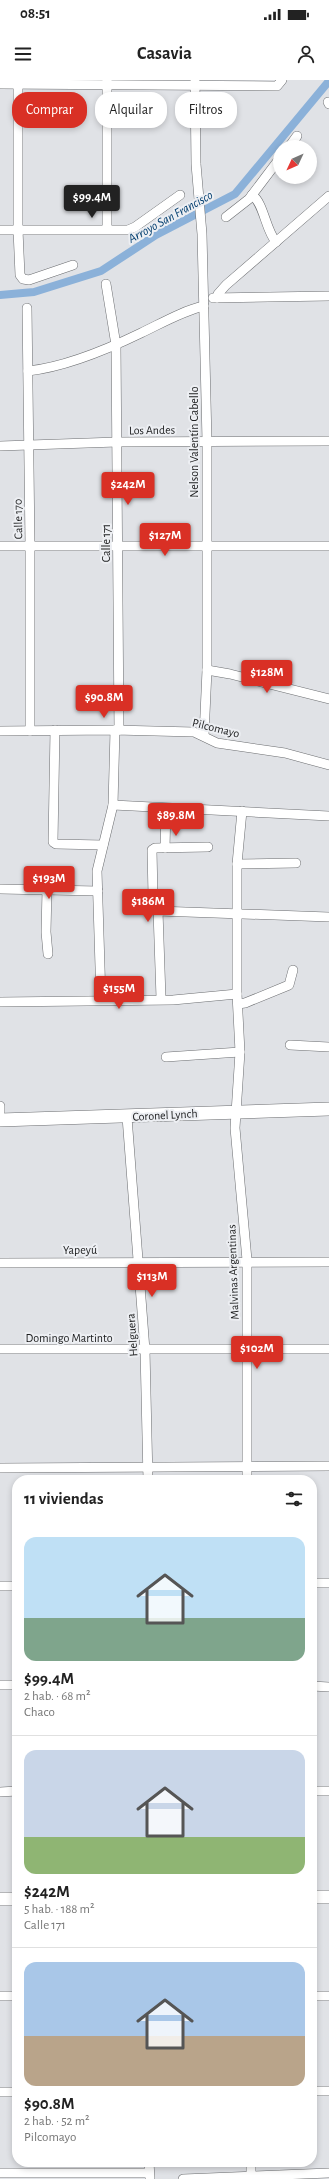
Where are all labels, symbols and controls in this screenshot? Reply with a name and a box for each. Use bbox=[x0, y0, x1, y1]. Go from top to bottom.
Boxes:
text: 08:51 bbox=[20, 6, 51, 21]
icon: menu bbox=[12, 43, 34, 65]
icon: person bbox=[295, 43, 317, 65]
text: Casavia bbox=[137, 45, 192, 63]
chip: Comprar bbox=[12, 92, 87, 128]
chip: Alquilar bbox=[95, 92, 167, 128]
chip: Filtros bbox=[175, 92, 237, 128]
north arrow bbox=[273, 140, 317, 184]
map controls bbox=[273, 140, 317, 184]
pin: $99.4M bbox=[59, 185, 125, 219]
water label: Arroyo San Francisco bbox=[125, 189, 215, 246]
text: $99.4M bbox=[73, 191, 111, 204]
street label: Nelson Valentín Cabello bbox=[188, 386, 200, 498]
street label: Los Andes bbox=[129, 424, 175, 436]
pin: $242M bbox=[100, 472, 156, 506]
text: $242M bbox=[111, 478, 146, 491]
street label: Calle 170 bbox=[12, 499, 24, 539]
pin: $127M bbox=[137, 523, 193, 557]
street label: Calle 171 bbox=[100, 524, 112, 562]
text: $127M bbox=[149, 529, 181, 542]
pin: $128M bbox=[239, 660, 295, 694]
text: $128M bbox=[250, 666, 284, 679]
pin: $90.8M bbox=[71, 685, 137, 719]
text: $90.8M bbox=[85, 691, 123, 704]
street label: Pilcomayo bbox=[191, 716, 241, 741]
pin: $89.8M bbox=[143, 803, 209, 837]
text: $89.8M bbox=[157, 809, 195, 822]
pin: $193M bbox=[21, 866, 77, 900]
text: $193M bbox=[33, 872, 65, 885]
pin: $186M bbox=[120, 889, 176, 923]
text: $186M bbox=[131, 895, 165, 908]
pin: $155M bbox=[91, 976, 147, 1010]
text: $155M bbox=[103, 982, 135, 995]
street label: Coronel Lynch bbox=[132, 1107, 198, 1124]
street label: Malvinas Argentinas bbox=[225, 1224, 241, 1320]
street label: Yapeyú bbox=[63, 1244, 97, 1257]
pin: $113M bbox=[124, 1264, 180, 1298]
text: $113M bbox=[136, 1270, 168, 1283]
street label: Helguera bbox=[124, 1313, 139, 1357]
street label: Domingo Martinto bbox=[25, 1332, 113, 1344]
pin: $102M bbox=[229, 1336, 285, 1370]
text: $102M bbox=[240, 1342, 274, 1355]
icon: filters bbox=[283, 1488, 305, 1510]
text: 11 viviendas bbox=[24, 1490, 103, 1507]
icon: home bbox=[129, 1563, 201, 1635]
text: $99.4M bbox=[24, 1670, 74, 1687]
text: 2 hab. · 68 m² bbox=[24, 1690, 91, 1703]
text: Chaco bbox=[24, 1706, 55, 1719]
icon: home bbox=[129, 1776, 201, 1848]
text: $242M bbox=[24, 1883, 70, 1900]
text: 5 hab. · 188 m² bbox=[24, 1903, 95, 1916]
text: Calle 171 bbox=[24, 1919, 66, 1932]
icon: home bbox=[129, 1988, 201, 2060]
text: $90.8M bbox=[24, 2095, 75, 2112]
text: 2 hab. · 52 m² bbox=[24, 2115, 90, 2128]
text: Pilcomayo bbox=[24, 2131, 76, 2144]

